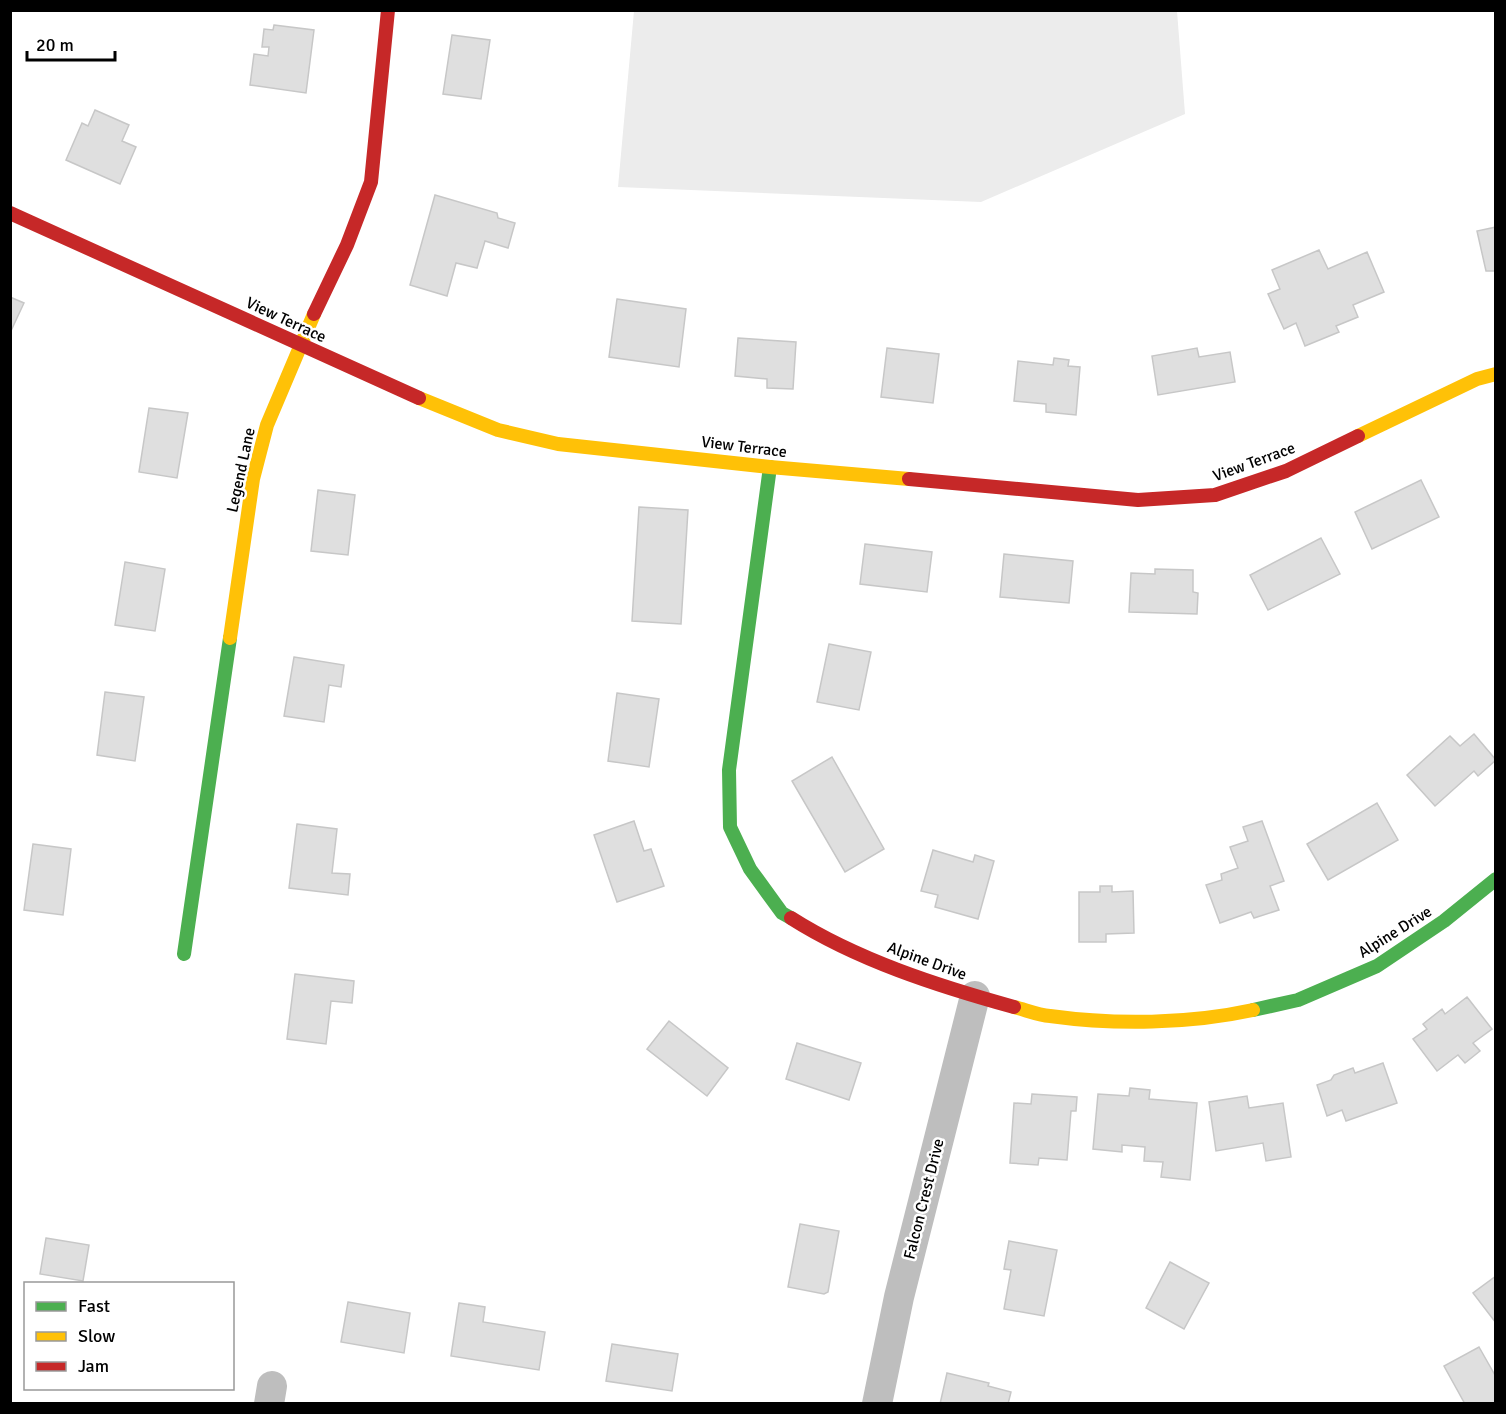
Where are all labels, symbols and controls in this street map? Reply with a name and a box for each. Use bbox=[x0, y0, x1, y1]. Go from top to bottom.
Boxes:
scale bar bbox=[27, 24, 116, 62]
text: 20 m bbox=[36, 34, 74, 56]
street label: View Terrace bbox=[243, 293, 329, 347]
street label: Legend Lane bbox=[222, 426, 260, 514]
street label: View Terrace bbox=[700, 432, 788, 462]
street label: View Terrace bbox=[1210, 438, 1298, 486]
street label: Alpine Drive bbox=[1354, 901, 1436, 963]
street label: Alpine Drive bbox=[884, 937, 970, 985]
street label: Falcon Crest Drive bbox=[899, 1137, 949, 1261]
legend bbox=[24, 1282, 234, 1390]
text: Fast bbox=[78, 1295, 110, 1317]
text: Slow bbox=[78, 1325, 115, 1347]
text: Jam bbox=[78, 1355, 109, 1377]

